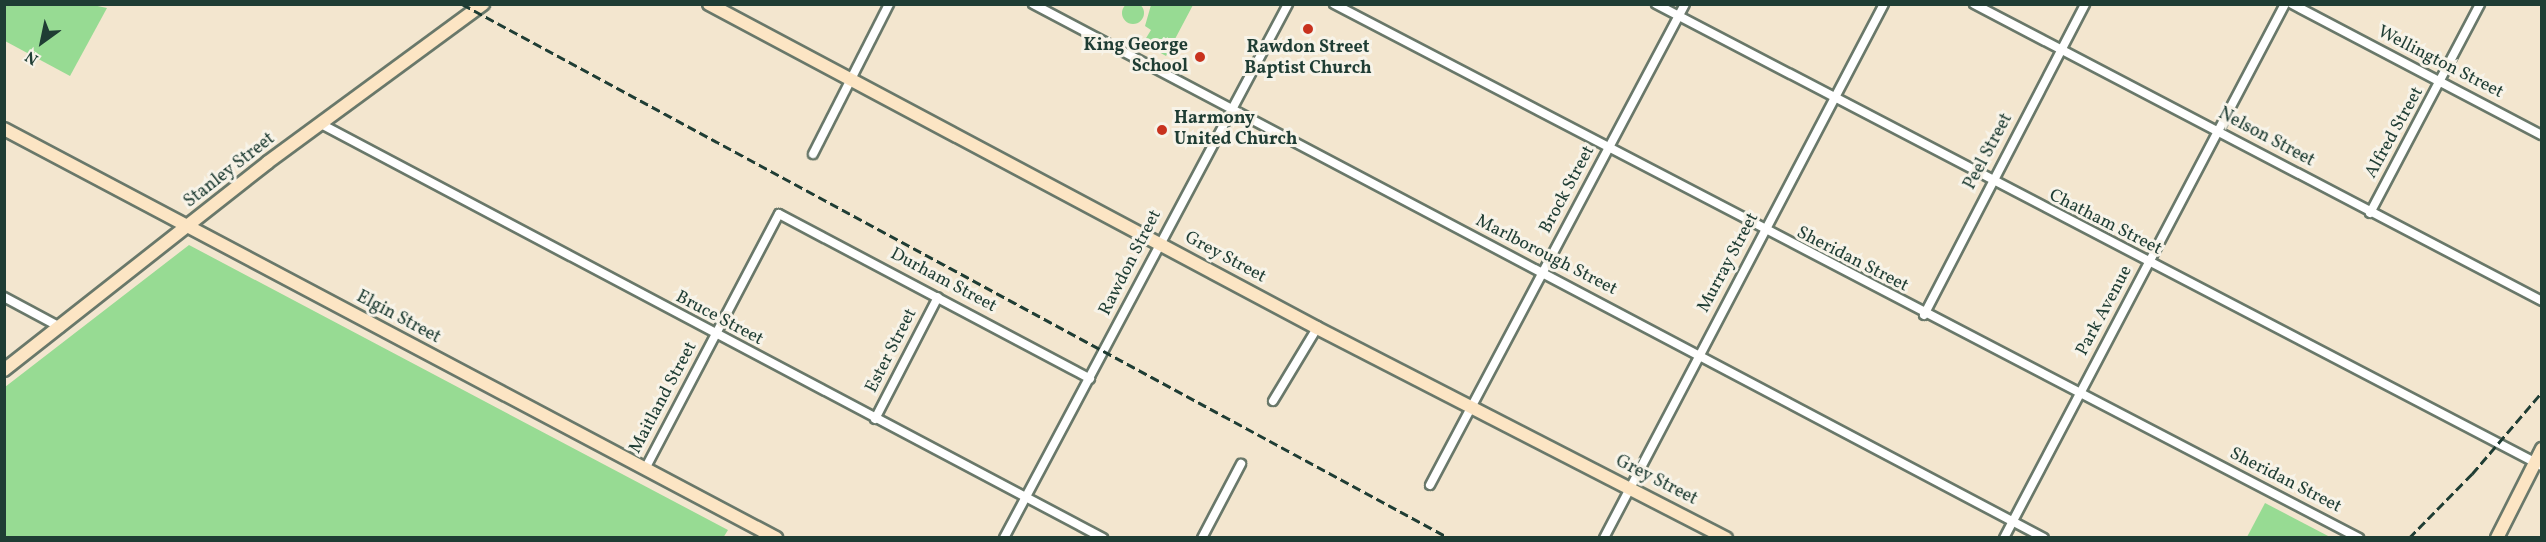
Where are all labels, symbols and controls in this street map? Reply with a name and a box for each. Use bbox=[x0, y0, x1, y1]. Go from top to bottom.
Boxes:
north arrow bbox=[12, 12, 72, 72]
marker: Rawdon Street Baptist Church bbox=[1301, 22, 1315, 36]
street label: Wellington Street bbox=[2373, 22, 2507, 104]
place label: King George School bbox=[1083, 36, 1188, 78]
place label: Rawdon Street Baptist Church bbox=[1244, 38, 1372, 80]
text: N bbox=[21, 45, 43, 69]
marker: King George School bbox=[1193, 50, 1207, 64]
street label: Alfred Street bbox=[2361, 84, 2429, 182]
street label: Nelson Street bbox=[2214, 104, 2318, 172]
place label: Harmony United Church bbox=[1174, 109, 1297, 152]
street label: Peel Street bbox=[1960, 110, 2018, 194]
marker: Harmony United Church bbox=[1155, 123, 1169, 137]
street label: Stanley Street bbox=[180, 129, 280, 213]
street label: Brock Street bbox=[1536, 142, 1600, 238]
street label: Chatham Street bbox=[2045, 185, 2165, 261]
street label: Rawdon Street bbox=[1095, 207, 1167, 319]
street label: Murray Street bbox=[1694, 209, 1764, 317]
street label: Marlborough Street bbox=[1472, 211, 1620, 301]
street label: Sheridan Street bbox=[1792, 223, 1912, 297]
street label: Grey Street bbox=[1180, 227, 1270, 289]
street label: Durham Street bbox=[886, 244, 1000, 318]
street label: Park Avenue bbox=[2072, 262, 2138, 360]
street label: Elgin Street bbox=[352, 287, 444, 349]
street label: Bruce Street bbox=[671, 287, 767, 351]
street label: Ester Street bbox=[862, 305, 922, 397]
street label: Maitland Street bbox=[625, 338, 703, 458]
street label: Sheridan Street bbox=[2225, 444, 2345, 518]
street label: Grey Street bbox=[1611, 451, 1701, 511]

